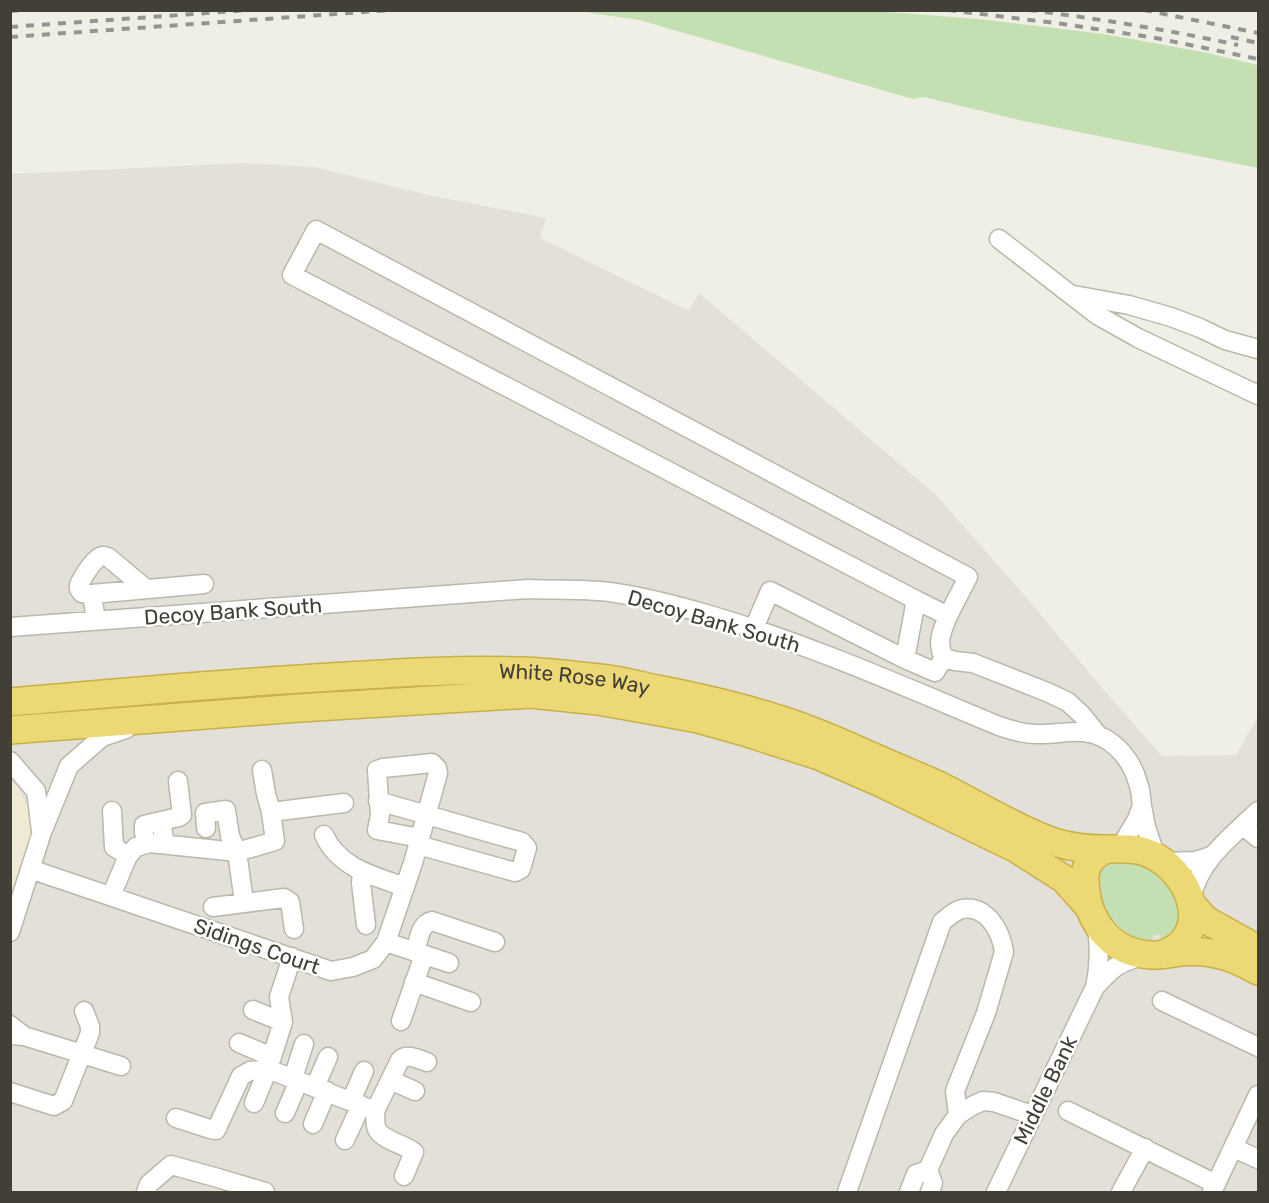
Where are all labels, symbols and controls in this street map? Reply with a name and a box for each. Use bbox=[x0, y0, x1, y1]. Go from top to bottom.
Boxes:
street label: Decoy Bank South bbox=[625, 584, 803, 658]
street label: Decoy Bank South bbox=[143, 592, 323, 630]
street label: White Rose Way bbox=[499, 658, 653, 700]
street label: Sidings Court bbox=[191, 913, 323, 979]
street label: Middle Bank bbox=[1008, 1031, 1082, 1148]

